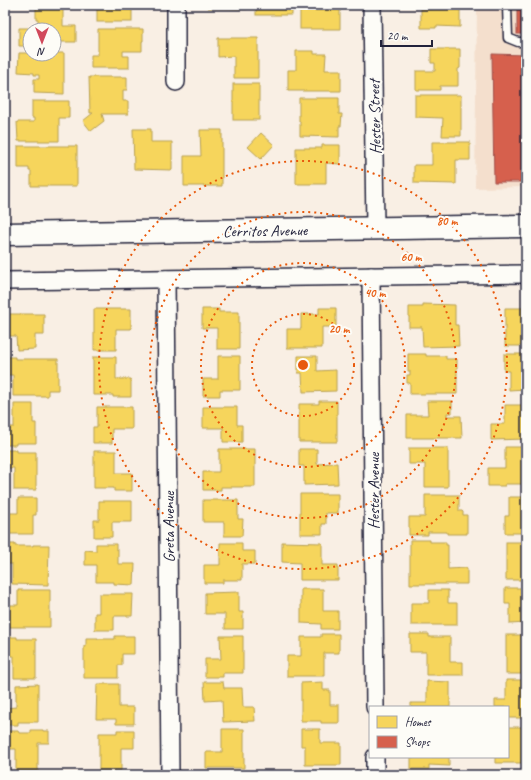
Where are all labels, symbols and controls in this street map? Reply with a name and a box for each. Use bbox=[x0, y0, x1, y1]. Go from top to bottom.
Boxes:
north arrow bbox=[22, 22, 62, 62]
scale bar bbox=[381, 22, 432, 48]
text: 20 m bbox=[387, 28, 409, 44]
text: N bbox=[36, 45, 45, 59]
street label: Hester Street bbox=[364, 77, 386, 154]
text: 80 m bbox=[437, 213, 458, 229]
street label: Cerritos Avenue bbox=[223, 220, 309, 242]
text: 60 m bbox=[401, 249, 423, 265]
text: 40 m bbox=[365, 285, 386, 301]
text: 20 m bbox=[329, 321, 350, 337]
centre of rings bbox=[296, 358, 310, 372]
street label: Hester Avenue bbox=[364, 451, 384, 529]
street label: Greta Avenue bbox=[159, 490, 179, 563]
legend bbox=[369, 706, 509, 758]
text: Homes bbox=[405, 714, 432, 730]
text: Shops bbox=[405, 734, 430, 750]

